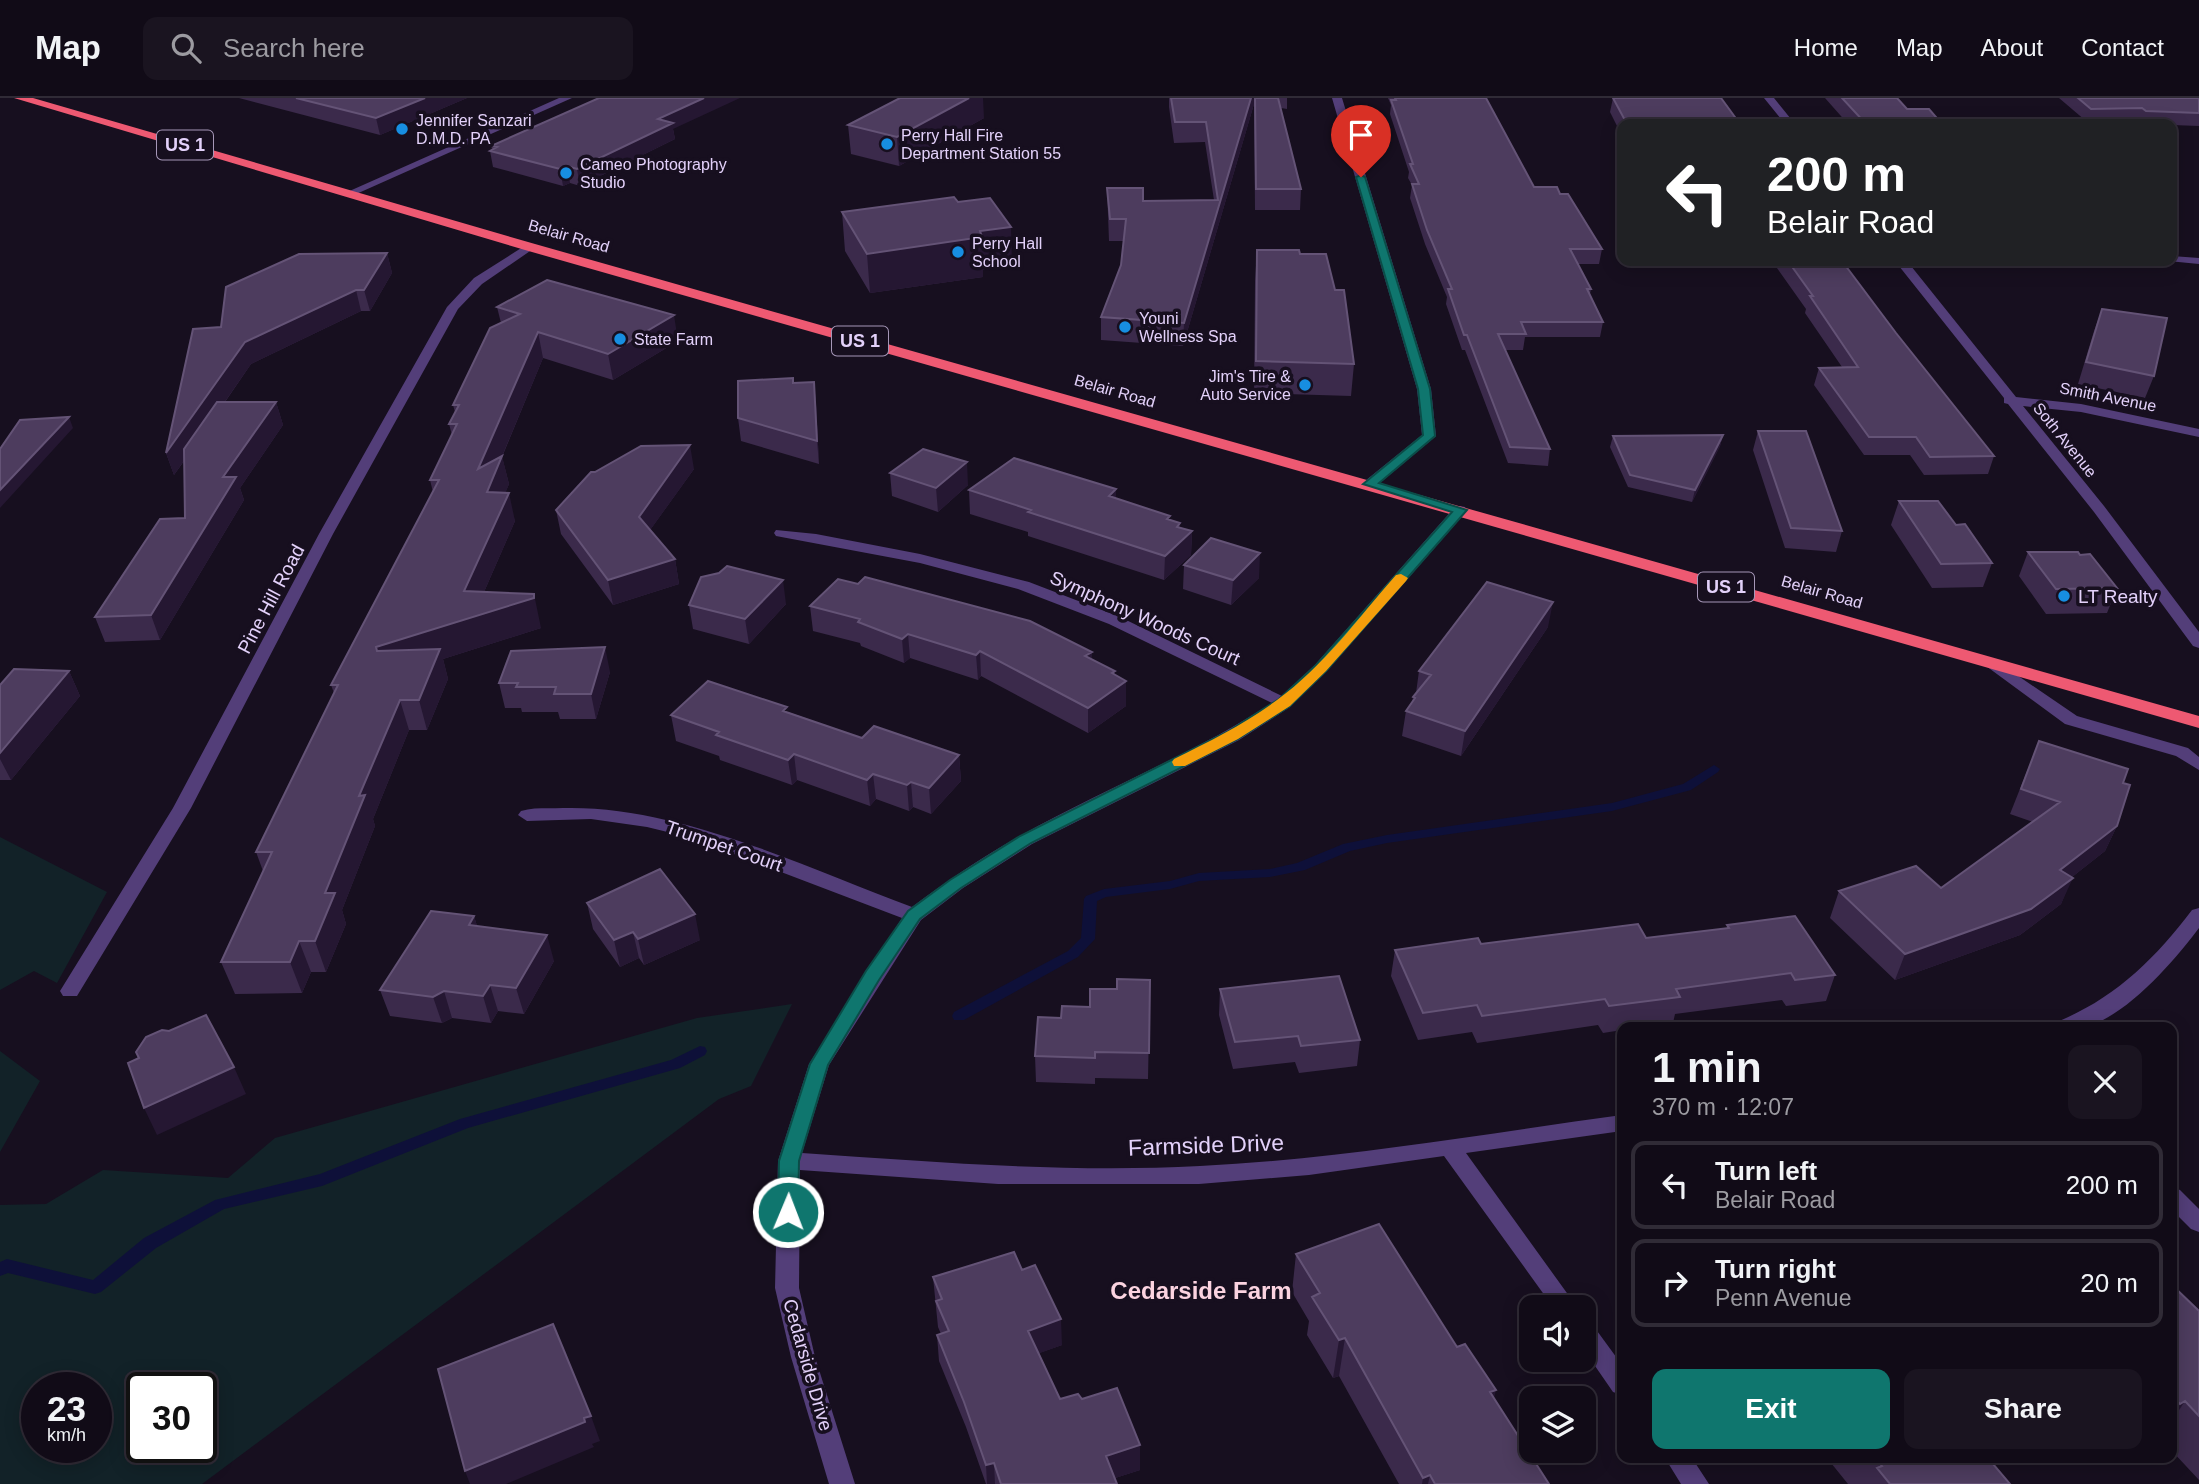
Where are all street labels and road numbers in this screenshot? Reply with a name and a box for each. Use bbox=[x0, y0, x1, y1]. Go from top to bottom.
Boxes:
road number: US 1 bbox=[157, 130, 213, 160]
street label: Belair Road bbox=[526, 216, 612, 256]
road number: US 1 bbox=[832, 327, 888, 356]
street label: Belair Road bbox=[1072, 371, 1158, 411]
street label: Smith Avenue bbox=[2058, 379, 2158, 415]
street label: Soth Avenue bbox=[2030, 400, 2100, 481]
street label: Pine Hill Road bbox=[233, 541, 309, 657]
street label: Symphony Woods Court bbox=[1047, 567, 1244, 670]
street label: Belair Road bbox=[1779, 572, 1865, 612]
road number: US 1 bbox=[1698, 573, 1754, 602]
street label: Trumpet Court bbox=[663, 816, 786, 876]
street label: Farmside Drive bbox=[1128, 1129, 1284, 1161]
street label: Cedarside Drive bbox=[779, 1297, 837, 1433]

